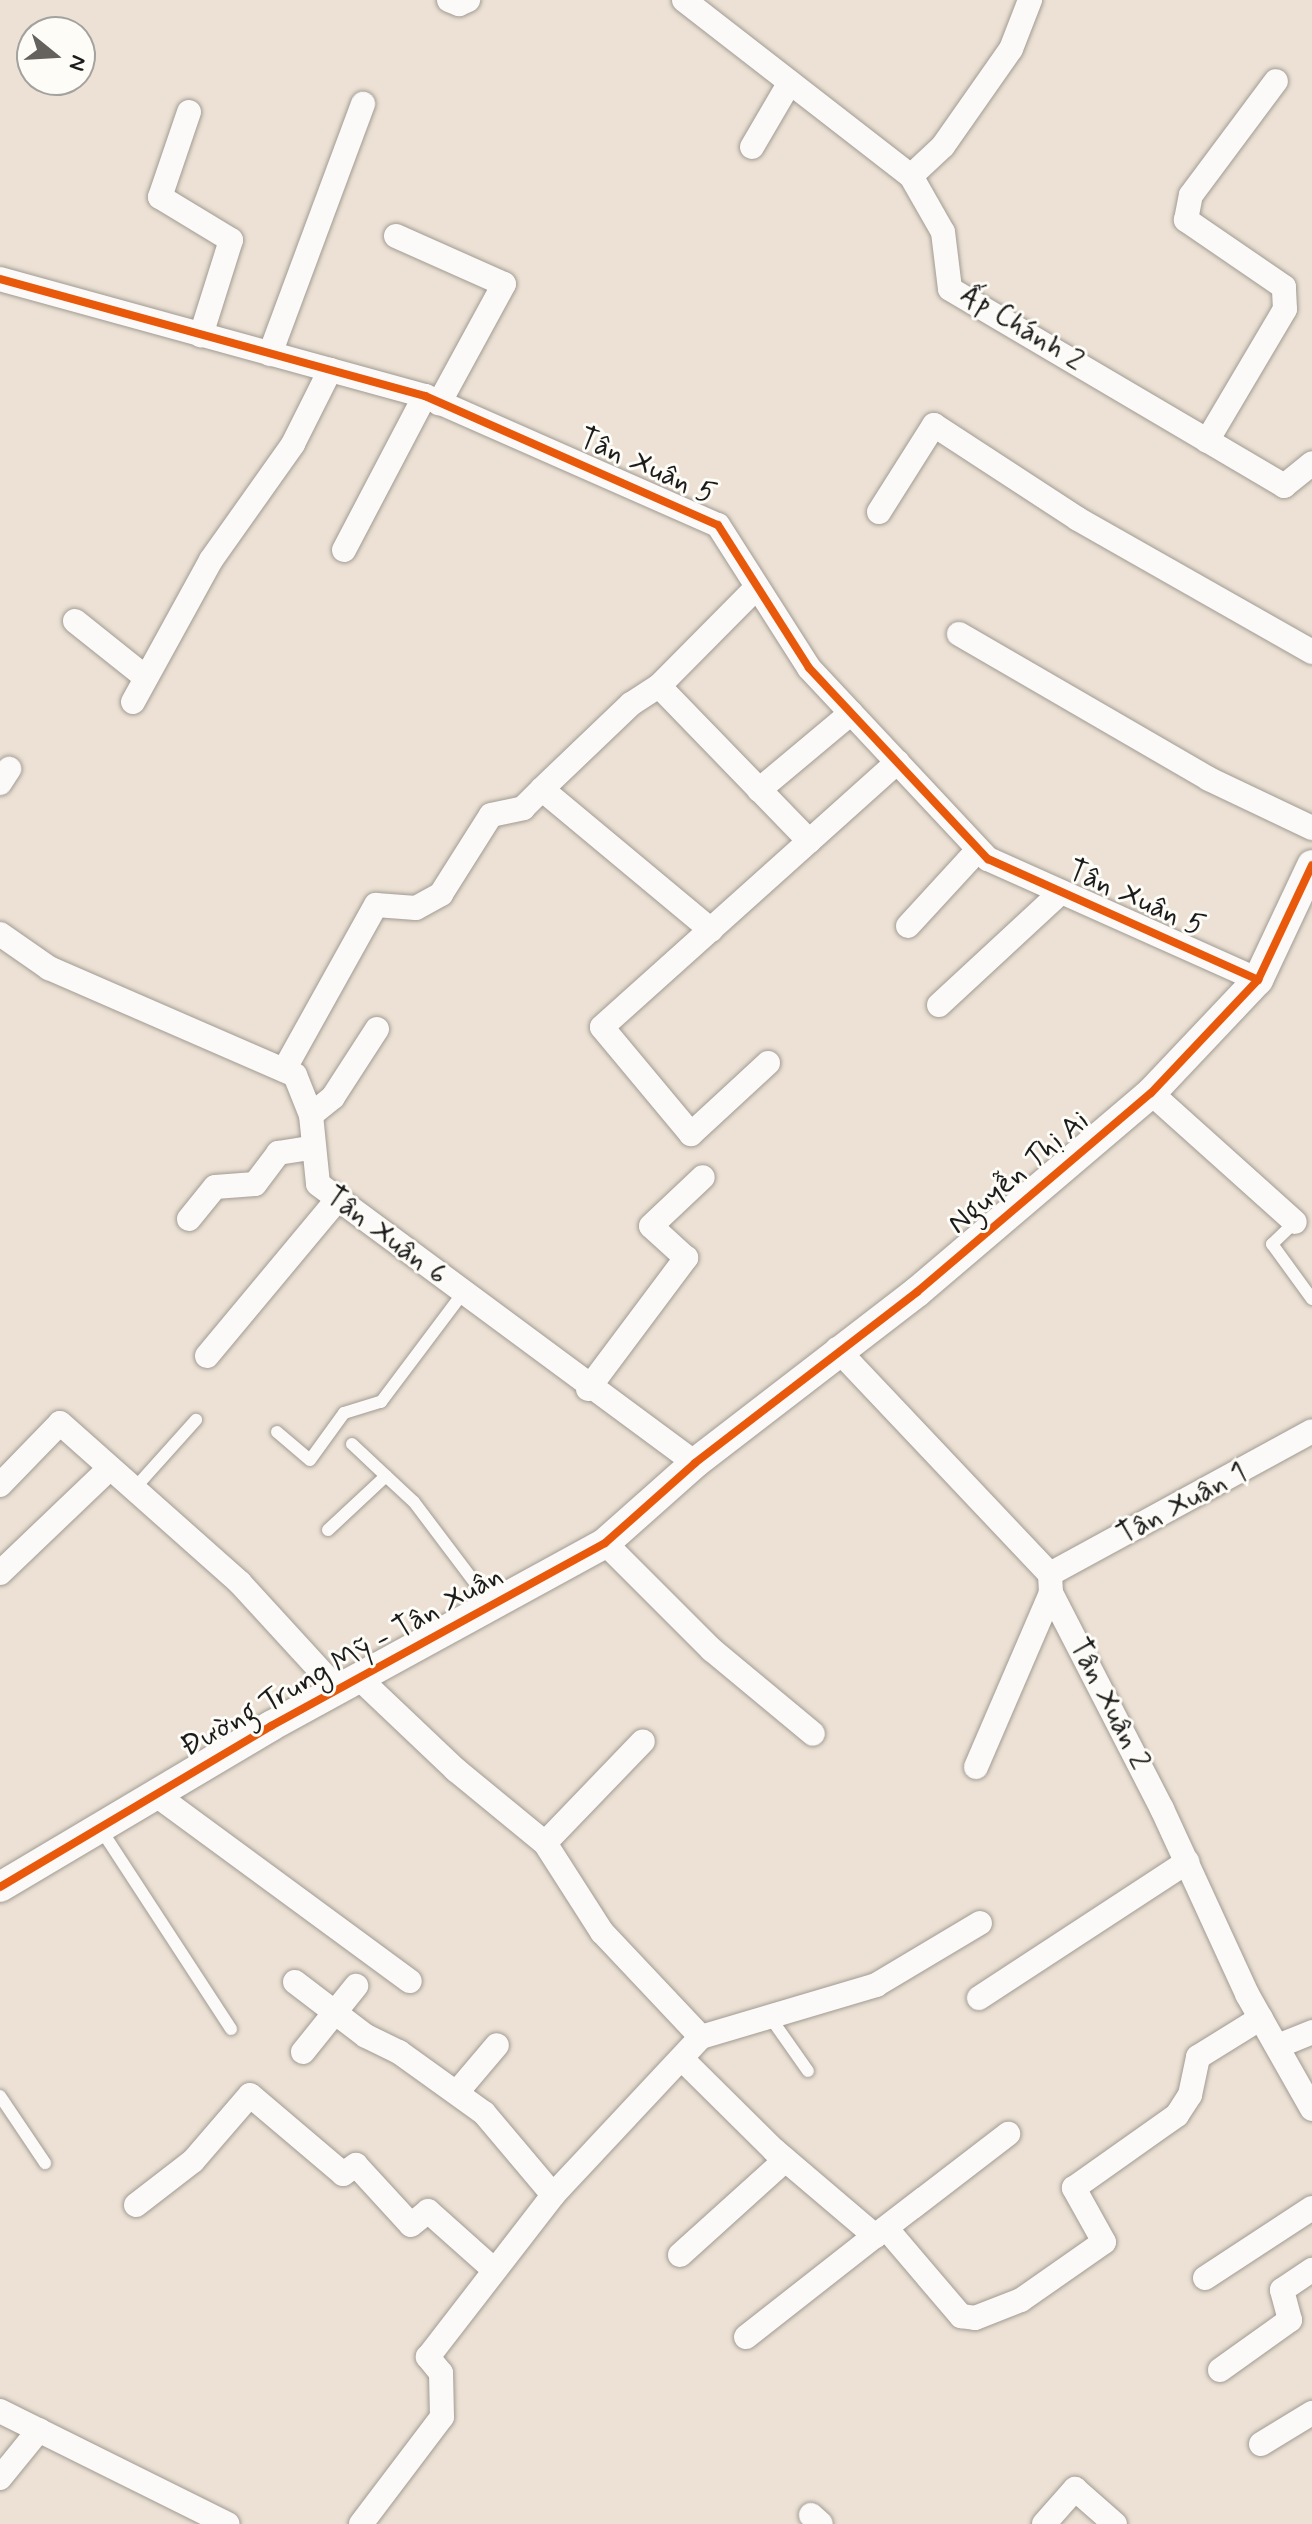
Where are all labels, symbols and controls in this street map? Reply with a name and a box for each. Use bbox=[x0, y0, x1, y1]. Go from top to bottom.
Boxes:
north arrow bbox=[16, 16, 96, 96]
text: N bbox=[61, 52, 93, 74]
street label: Ấp Chánh 2 bbox=[951, 275, 1093, 381]
street label: Tân Xuân 5 bbox=[575, 422, 719, 512]
street label: Tân Xuân 5 bbox=[1064, 854, 1208, 944]
street label: Nguyễn Thị Ai bbox=[942, 1104, 1096, 1242]
street label: Tân Xuân 6 bbox=[319, 1180, 453, 1292]
street label: Tân Xuân 1 bbox=[1113, 1456, 1251, 1552]
street label: Đường Trung Mỹ - Tân Xuân bbox=[175, 1558, 509, 1766]
street label: Tân Xuân 2 bbox=[1061, 1634, 1157, 1774]

